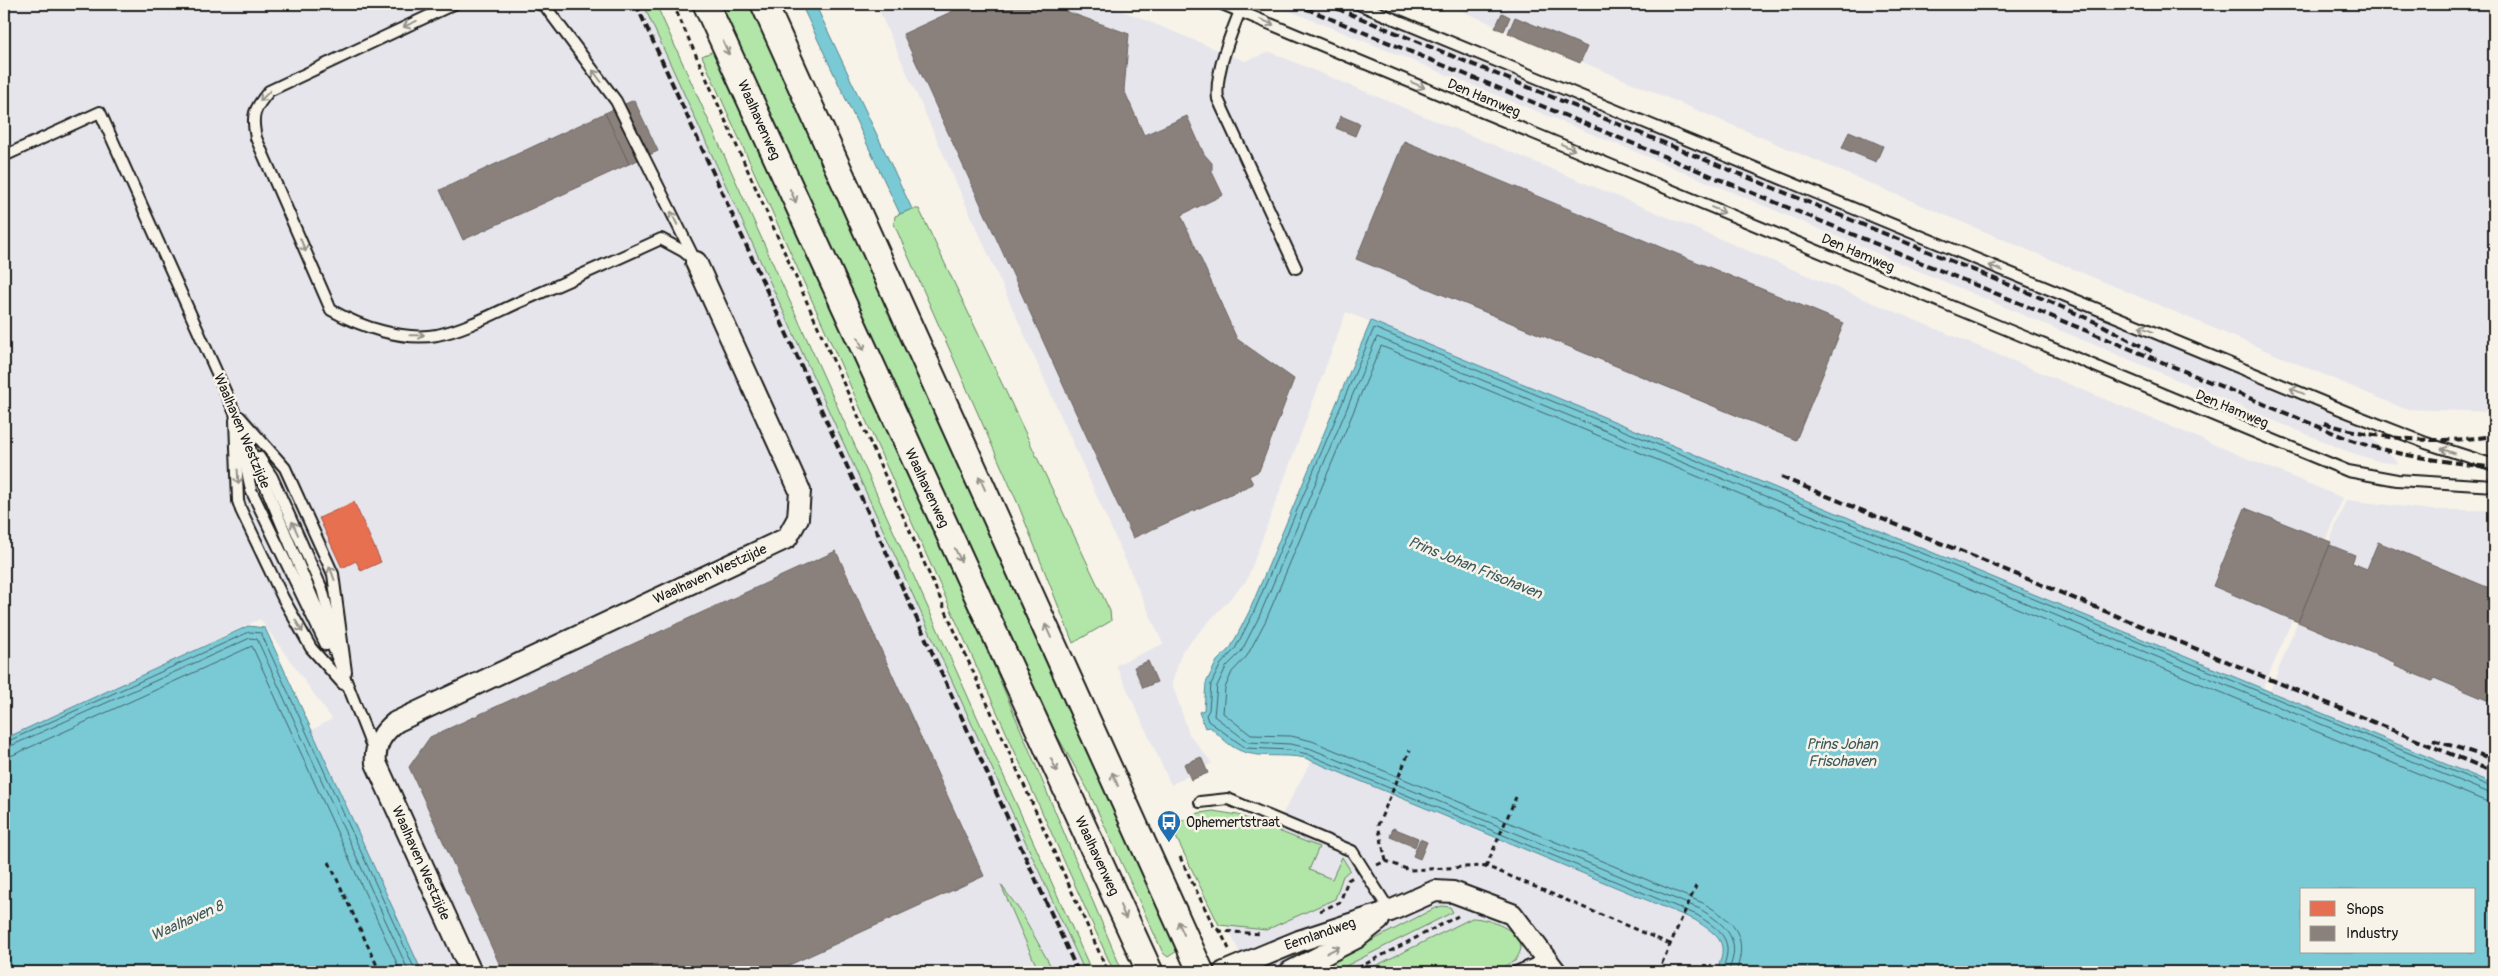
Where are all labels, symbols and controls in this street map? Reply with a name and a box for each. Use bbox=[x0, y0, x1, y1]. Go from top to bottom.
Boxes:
one-way arrow bbox=[1260, 19, 1275, 28]
one-way arrow bbox=[403, 20, 418, 30]
one-way arrow bbox=[722, 40, 731, 55]
one-way arrow bbox=[592, 69, 602, 83]
street label: Den Hamweg bbox=[1445, 75, 1523, 121]
street label: Waalhavenweg bbox=[734, 77, 784, 163]
one-way arrow bbox=[1410, 81, 1425, 90]
one-way arrow bbox=[259, 90, 271, 103]
one-way arrow bbox=[1560, 144, 1575, 153]
one-way arrow bbox=[789, 188, 799, 203]
one-way arrow bbox=[1710, 205, 1725, 215]
one-way arrow bbox=[669, 211, 678, 226]
street label: Den Hamweg bbox=[1819, 230, 1897, 276]
one-way arrow bbox=[298, 237, 308, 252]
one-way arrow bbox=[1989, 262, 2004, 272]
one-way arrow bbox=[2139, 324, 2154, 334]
one-way arrow bbox=[409, 331, 425, 340]
one-way arrow bbox=[857, 336, 866, 351]
street label: Waalhaven Westzijde bbox=[210, 371, 274, 491]
street label: Den Hamweg bbox=[2193, 386, 2271, 432]
one-way arrow bbox=[2289, 386, 2305, 395]
street label: Waalhavenweg bbox=[901, 446, 953, 530]
one-way arrow bbox=[2440, 446, 2456, 455]
one-way arrow bbox=[233, 469, 242, 485]
one-way arrow bbox=[976, 476, 986, 491]
one-way arrow bbox=[290, 521, 300, 536]
water label: Prins Johan Frisohaven bbox=[1405, 532, 1546, 604]
street label: Waalhaven Westzijde bbox=[651, 540, 770, 608]
one-way arrow bbox=[953, 547, 963, 562]
one-way arrow bbox=[327, 566, 336, 581]
one-way arrow bbox=[294, 618, 304, 632]
one-way arrow bbox=[1043, 624, 1053, 639]
water label: Prins Johan Frisohaven bbox=[1806, 735, 1879, 771]
one-way arrow bbox=[1050, 757, 1060, 772]
one-way arrow bbox=[1109, 772, 1119, 787]
street label: Waalhaven Westzijde bbox=[388, 803, 454, 923]
bus stop icon: Ophemertstraat bbox=[1156, 809, 1182, 843]
street label: Waalhavenweg bbox=[1071, 814, 1123, 898]
place label: Ophemertstraat bbox=[1186, 814, 1280, 831]
legend bbox=[2300, 888, 2476, 954]
water label: Waalhaven 8 bbox=[148, 896, 228, 945]
text: Shops bbox=[2346, 900, 2384, 919]
one-way arrow bbox=[1118, 904, 1128, 919]
street label: Eemlandweg bbox=[1282, 914, 1358, 954]
one-way arrow bbox=[1176, 921, 1186, 936]
text: Industry bbox=[2346, 924, 2399, 943]
one-way arrow bbox=[1325, 945, 1340, 954]

